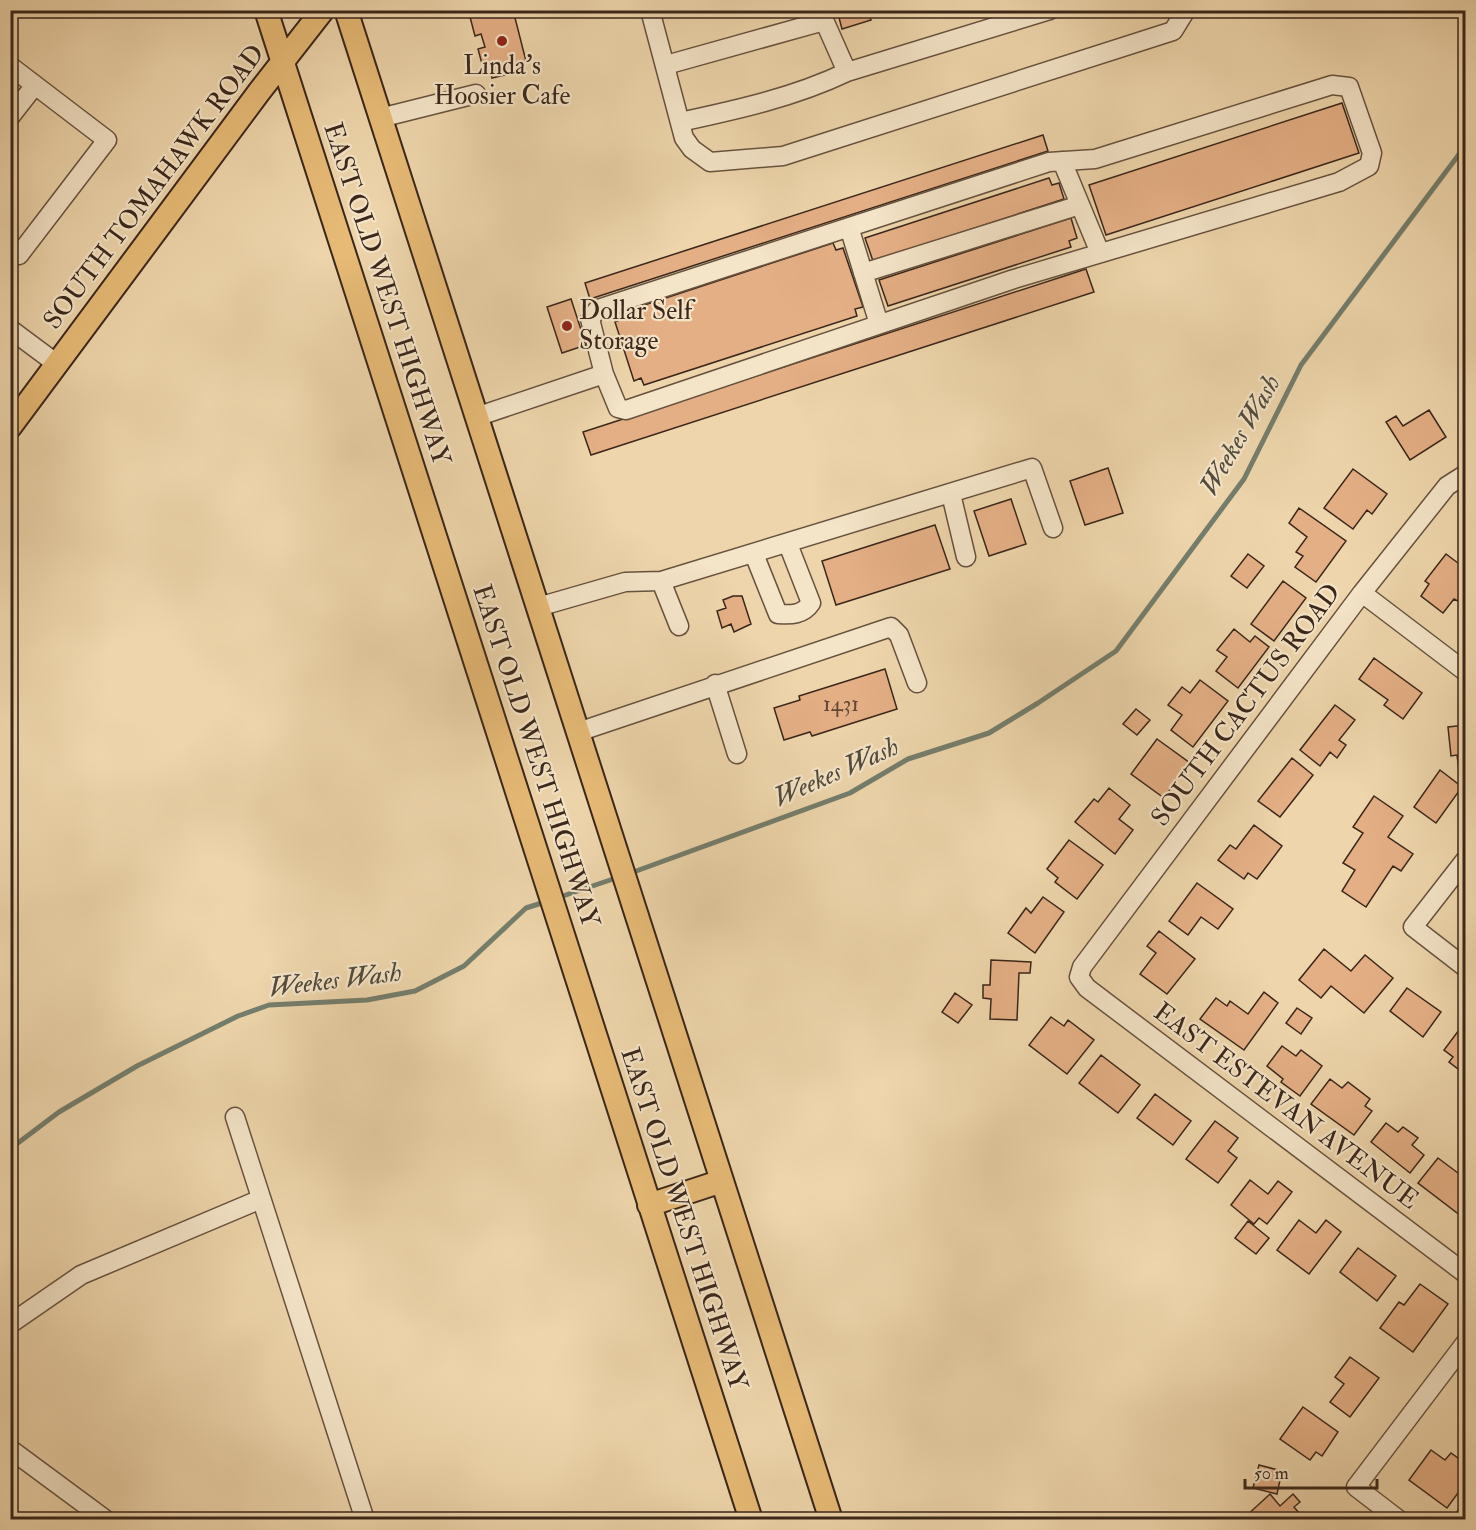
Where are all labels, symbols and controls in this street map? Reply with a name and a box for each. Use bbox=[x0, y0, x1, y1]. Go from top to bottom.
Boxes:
marker: Linda's Hoosier Cafe bbox=[495, 34, 509, 48]
street label: SOUTH TOMAHAWK ROAD bbox=[36, 38, 272, 336]
place label: Linda's Hoosier Cafe bbox=[434, 50, 570, 112]
street label: EAST OLD WEST HIGHWAY bbox=[316, 119, 458, 471]
place label: Dollar Self Storage bbox=[579, 295, 696, 357]
marker: Dollar Self Storage bbox=[560, 319, 574, 333]
water label: Weekes Wash bbox=[1192, 369, 1288, 501]
street label: SOUTH CACTUS ROAD bbox=[1144, 577, 1348, 833]
street label: EAST OLD WEST HIGHWAY bbox=[465, 581, 607, 933]
house number: 1431 bbox=[823, 690, 859, 718]
water label: Weekes Wash bbox=[768, 730, 904, 814]
water label: Weekes Wash bbox=[267, 955, 403, 1005]
street label: EAST ESTEVAN AVENUE bbox=[1147, 996, 1425, 1216]
street label: EAST OLD WEST HIGHWAY bbox=[613, 1044, 755, 1396]
scale bar bbox=[1245, 1452, 1377, 1490]
text: 50 m bbox=[1254, 1462, 1289, 1485]

